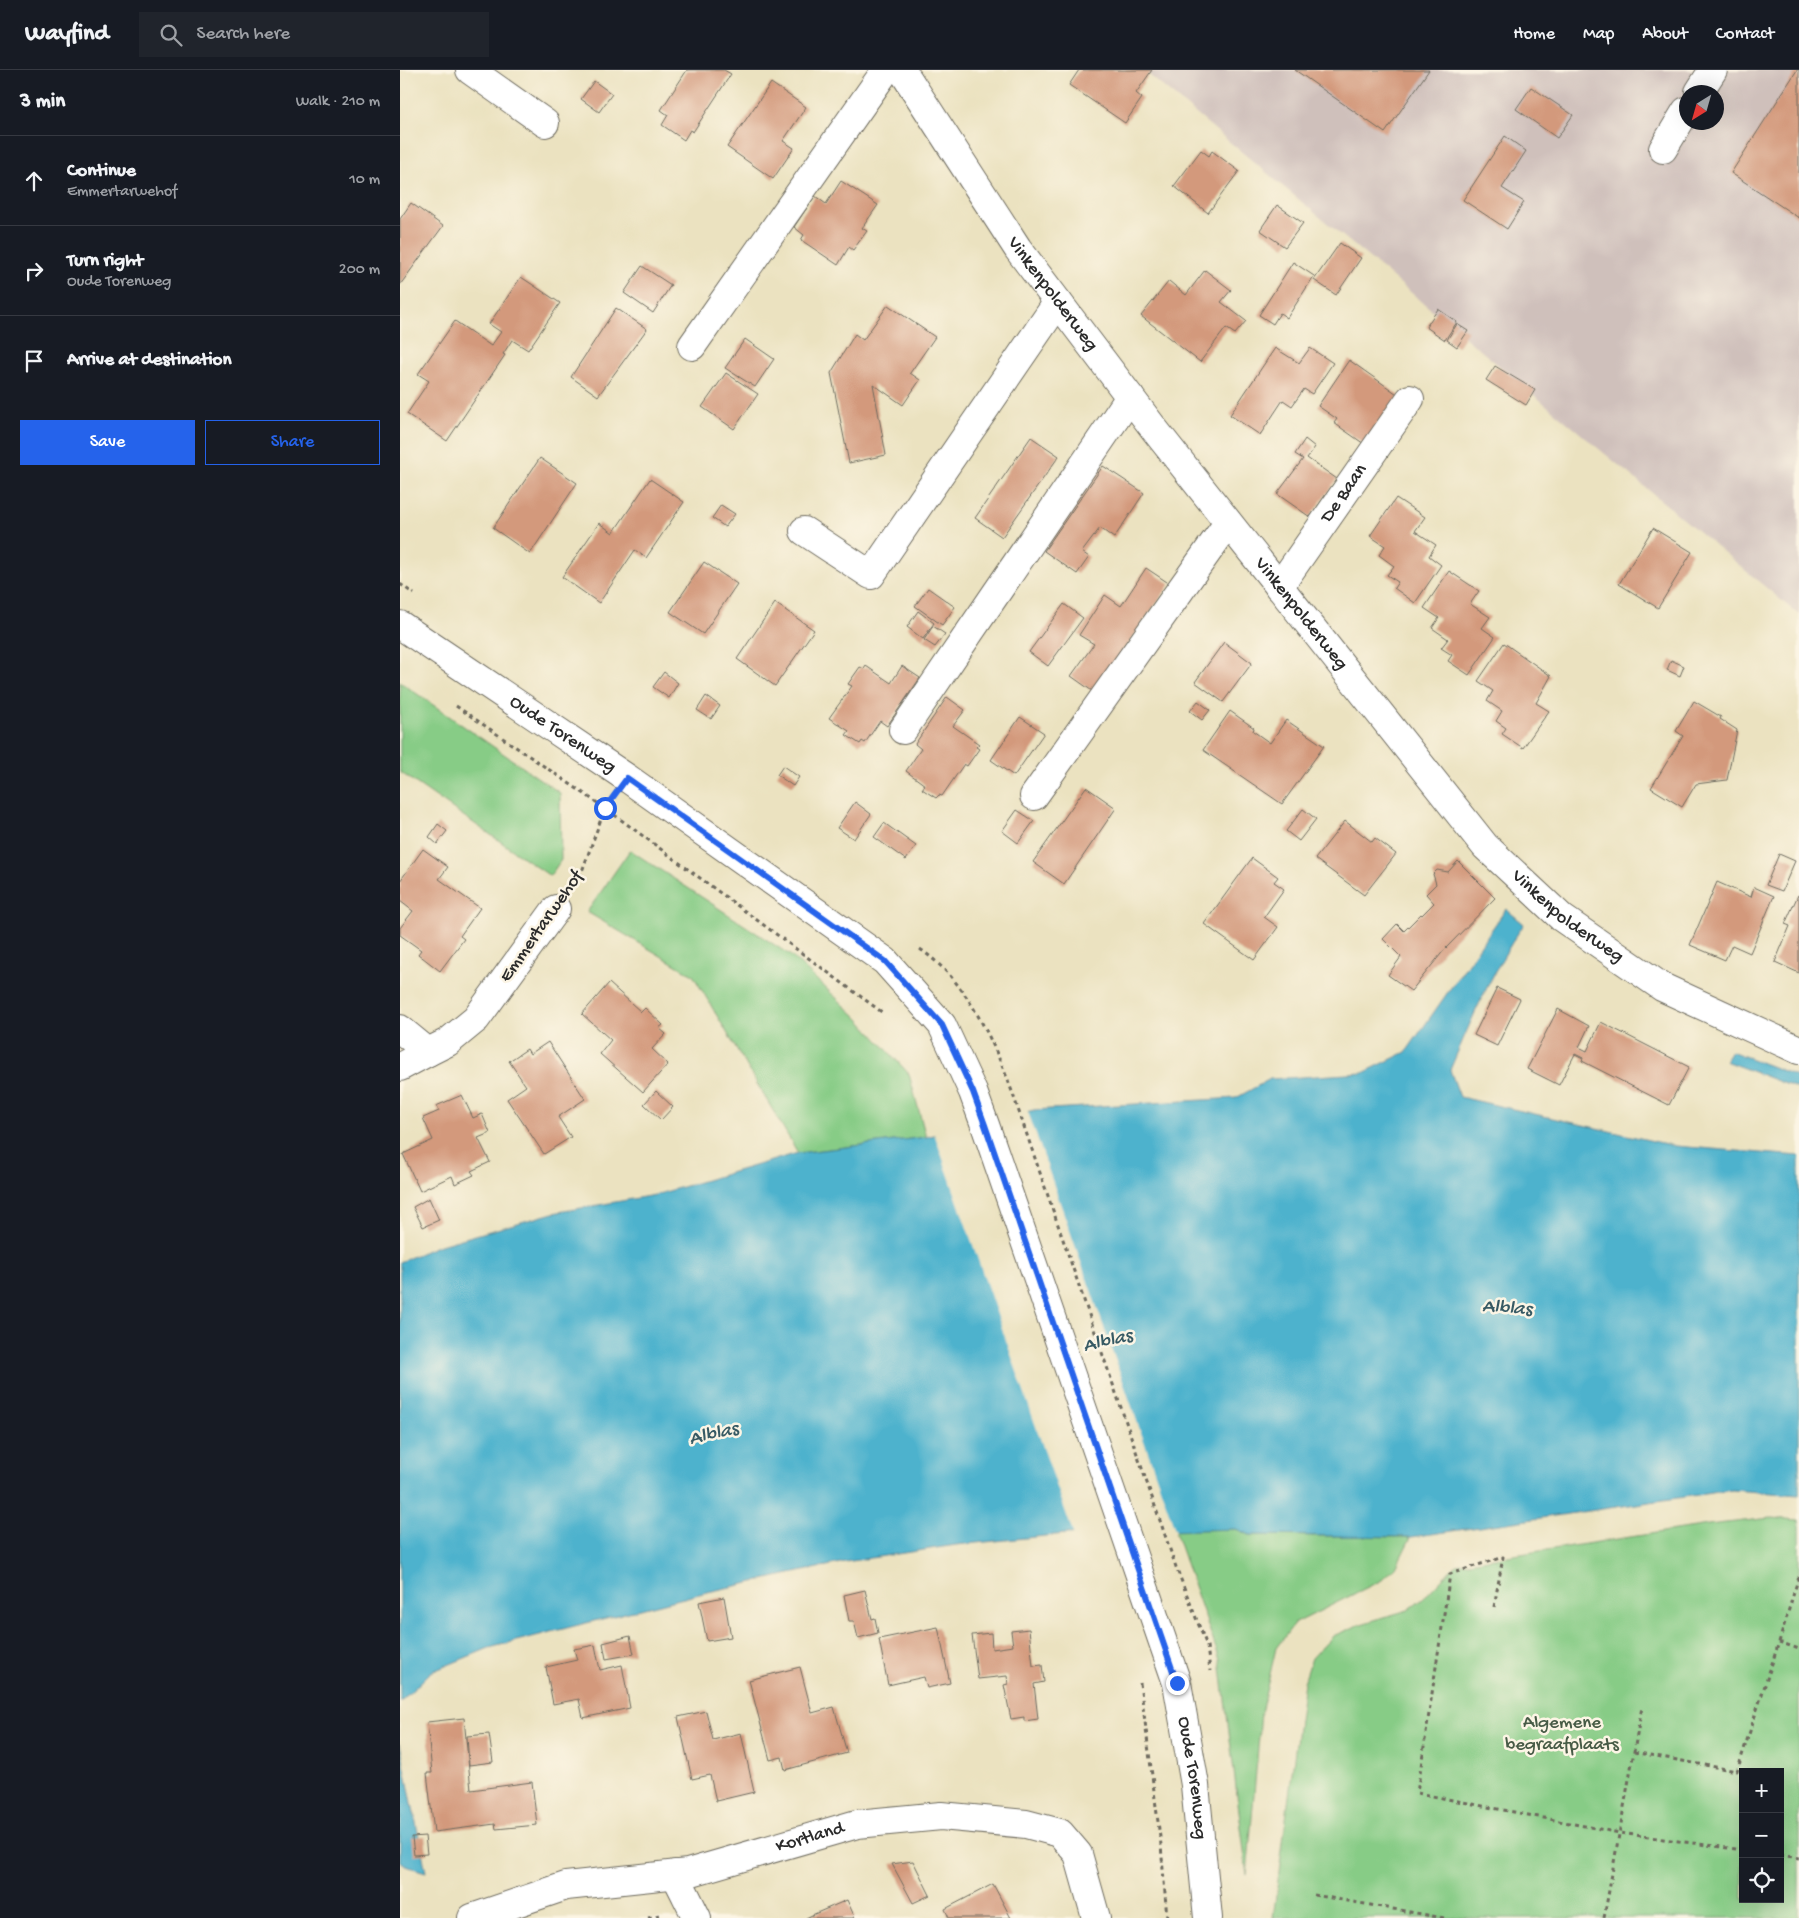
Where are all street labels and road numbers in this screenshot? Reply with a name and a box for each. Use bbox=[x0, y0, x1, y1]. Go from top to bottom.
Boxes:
street label: Vinkenpolderweg bbox=[1001, 232, 1103, 356]
street label: De Baan bbox=[1315, 460, 1373, 529]
street label: Vinkenpolderweg bbox=[1248, 552, 1353, 675]
street label: Oude Torenweg bbox=[505, 690, 621, 779]
street label: Vinkenpolderweg bbox=[1506, 864, 1628, 968]
street label: Emmertarwehof bbox=[495, 865, 590, 987]
street label: Oude Torenweg bbox=[1172, 1715, 1212, 1841]
street label: Kortland bbox=[773, 1816, 848, 1858]

